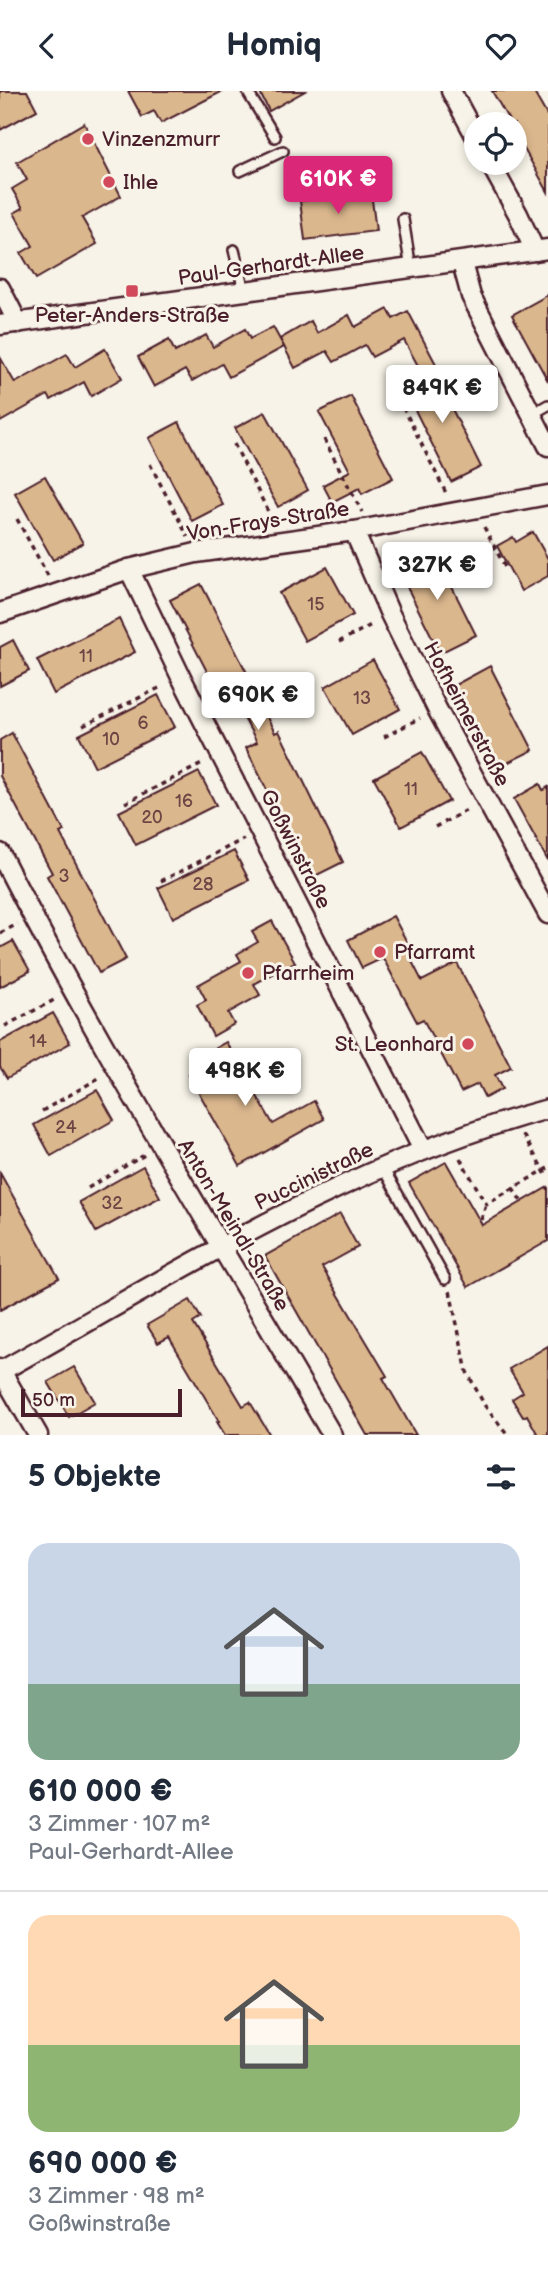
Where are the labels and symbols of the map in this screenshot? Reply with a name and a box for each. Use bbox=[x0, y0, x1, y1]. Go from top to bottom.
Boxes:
place label: Vinzenzmurr bbox=[102, 127, 220, 152]
marker: Vinzenzmurr bbox=[80, 131, 96, 147]
pin: 610K € bbox=[281, 157, 395, 216]
place label: Ihle bbox=[123, 170, 158, 195]
marker: Ihle bbox=[101, 174, 117, 190]
street label: Paul-Gerhardt-Allee bbox=[176, 240, 366, 291]
marker: Peter-Anders-Straße bbox=[124, 283, 140, 299]
place label: Peter-Anders-Straße bbox=[35, 303, 229, 328]
pin: 849K € bbox=[385, 365, 499, 425]
street label: Von-Frays-Straße bbox=[185, 496, 351, 547]
pin: 327K € bbox=[380, 543, 494, 602]
house number: 15 bbox=[307, 594, 325, 615]
street label: Hofheimerstraße bbox=[418, 638, 515, 791]
house number: 11 bbox=[79, 646, 93, 667]
pin: 690K € bbox=[201, 673, 315, 732]
house number: 13 bbox=[353, 688, 371, 709]
house number: 6 bbox=[138, 713, 149, 734]
house number: 10 bbox=[102, 729, 120, 750]
house number: 11 bbox=[404, 779, 418, 800]
street label: Goßwinstraße bbox=[255, 785, 336, 913]
house number: 16 bbox=[175, 791, 193, 812]
house number: 20 bbox=[141, 807, 163, 828]
house number: 3 bbox=[58, 866, 70, 887]
house number: 28 bbox=[192, 874, 214, 895]
place label: Pfarramt bbox=[394, 940, 476, 965]
marker: Pfarramt bbox=[372, 944, 388, 960]
place label: Pfarrheim bbox=[262, 961, 354, 986]
marker: Pfarrheim bbox=[240, 965, 256, 981]
house number: 14 bbox=[29, 1031, 47, 1052]
place label: St. Leonhard bbox=[335, 1032, 454, 1057]
marker: St. Leonhard bbox=[460, 1036, 476, 1052]
pin: 498K € bbox=[188, 1049, 302, 1108]
house number: 24 bbox=[55, 1117, 77, 1138]
street label: Anton-Meindl-Straße bbox=[172, 1135, 295, 1316]
street label: Puccinistraße bbox=[251, 1137, 378, 1216]
house number: 32 bbox=[101, 1193, 123, 1214]
scale bar bbox=[21, 1386, 182, 1418]

